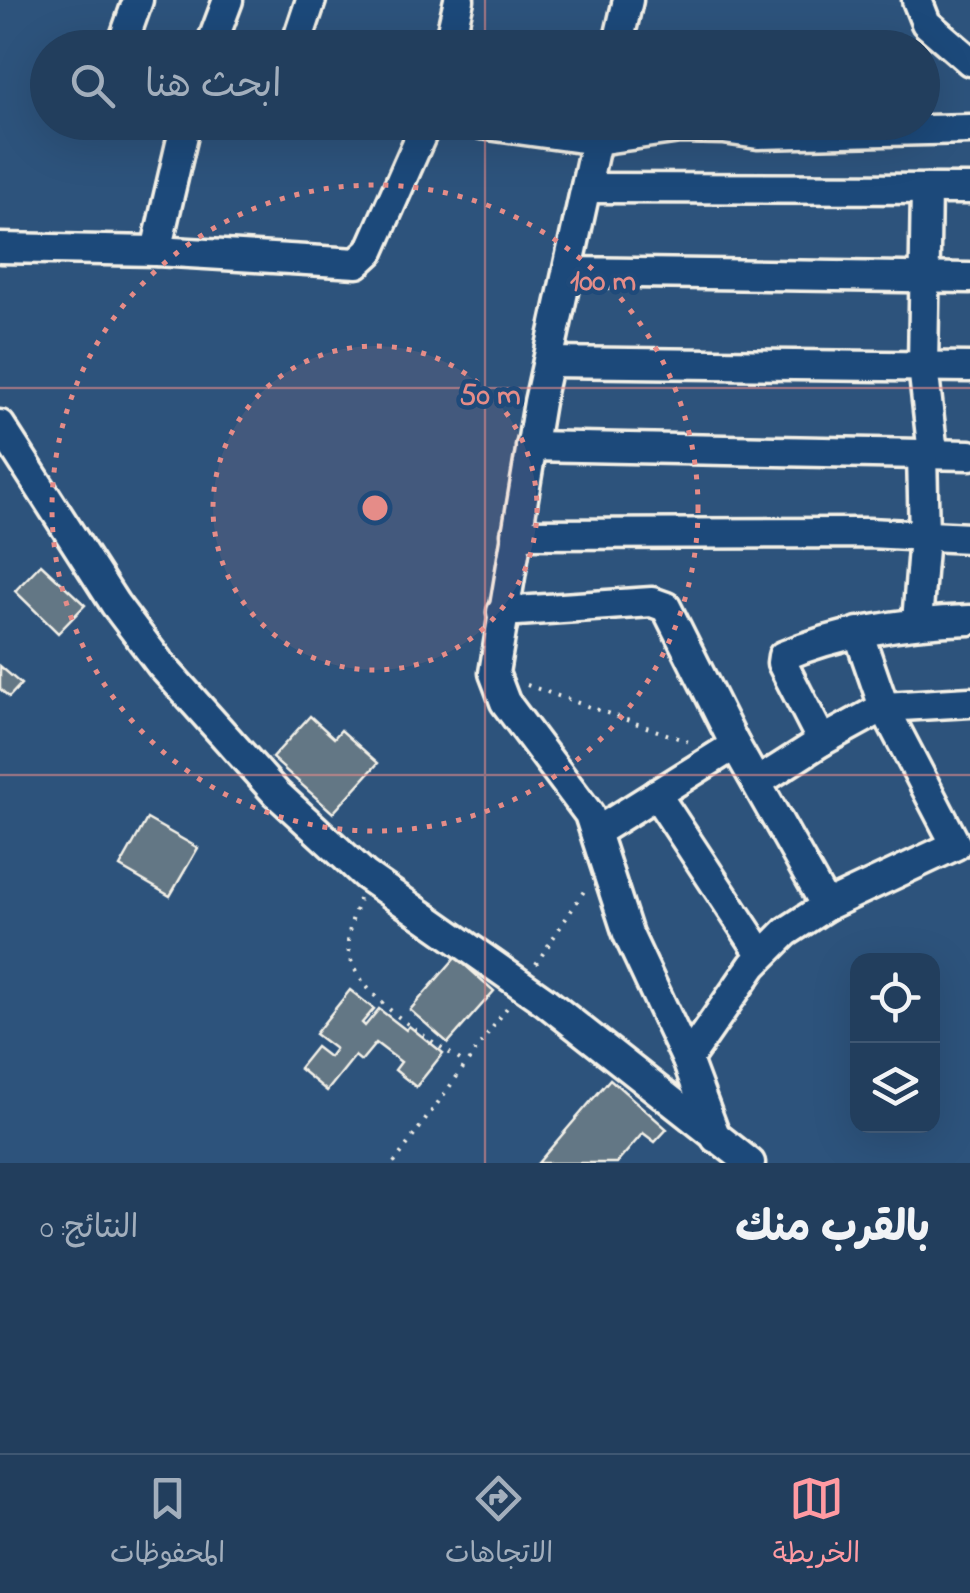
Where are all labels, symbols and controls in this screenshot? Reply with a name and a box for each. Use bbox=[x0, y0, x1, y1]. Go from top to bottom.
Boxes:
search box bbox=[30, 30, 940, 140]
icon: search bbox=[65, 58, 120, 113]
text: ابحث هنا bbox=[145, 59, 282, 115]
text: 100 m bbox=[570, 261, 636, 305]
text: 50 m bbox=[460, 375, 520, 419]
centre of rings bbox=[357, 490, 393, 526]
map controls bbox=[850, 953, 940, 1133]
button: locate bbox=[850, 953, 940, 1043]
button: layers bbox=[850, 1043, 940, 1133]
text: بالقرب منك bbox=[735, 1199, 930, 1260]
text: النتائج: 0 bbox=[40, 1206, 138, 1253]
tab: المحفوظات bbox=[110, 1471, 225, 1577]
tab: الاتجاهات bbox=[445, 1471, 553, 1577]
tab: الخريطة bbox=[773, 1471, 860, 1577]

